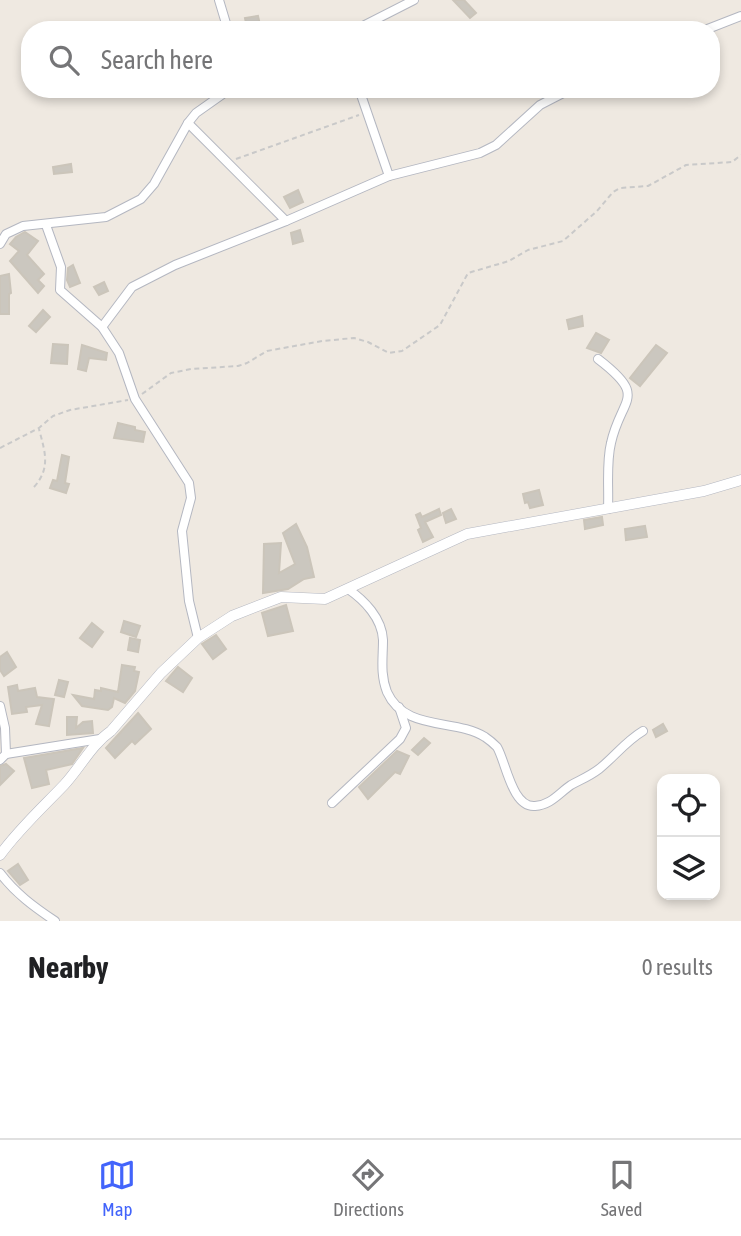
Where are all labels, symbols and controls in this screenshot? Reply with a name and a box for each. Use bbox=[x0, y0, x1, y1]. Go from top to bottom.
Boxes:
search box bbox=[21, 21, 720, 98]
icon: search bbox=[45, 41, 83, 79]
text: Search here bbox=[101, 45, 213, 75]
map controls bbox=[657, 774, 720, 900]
button: locate bbox=[657, 774, 720, 837]
button: layers bbox=[657, 837, 720, 900]
text: Nearby bbox=[28, 950, 108, 984]
text: 0 results bbox=[642, 954, 713, 980]
tab: Map bbox=[98, 1156, 136, 1220]
tab: Directions bbox=[333, 1156, 404, 1220]
tab: Saved bbox=[601, 1156, 643, 1220]

